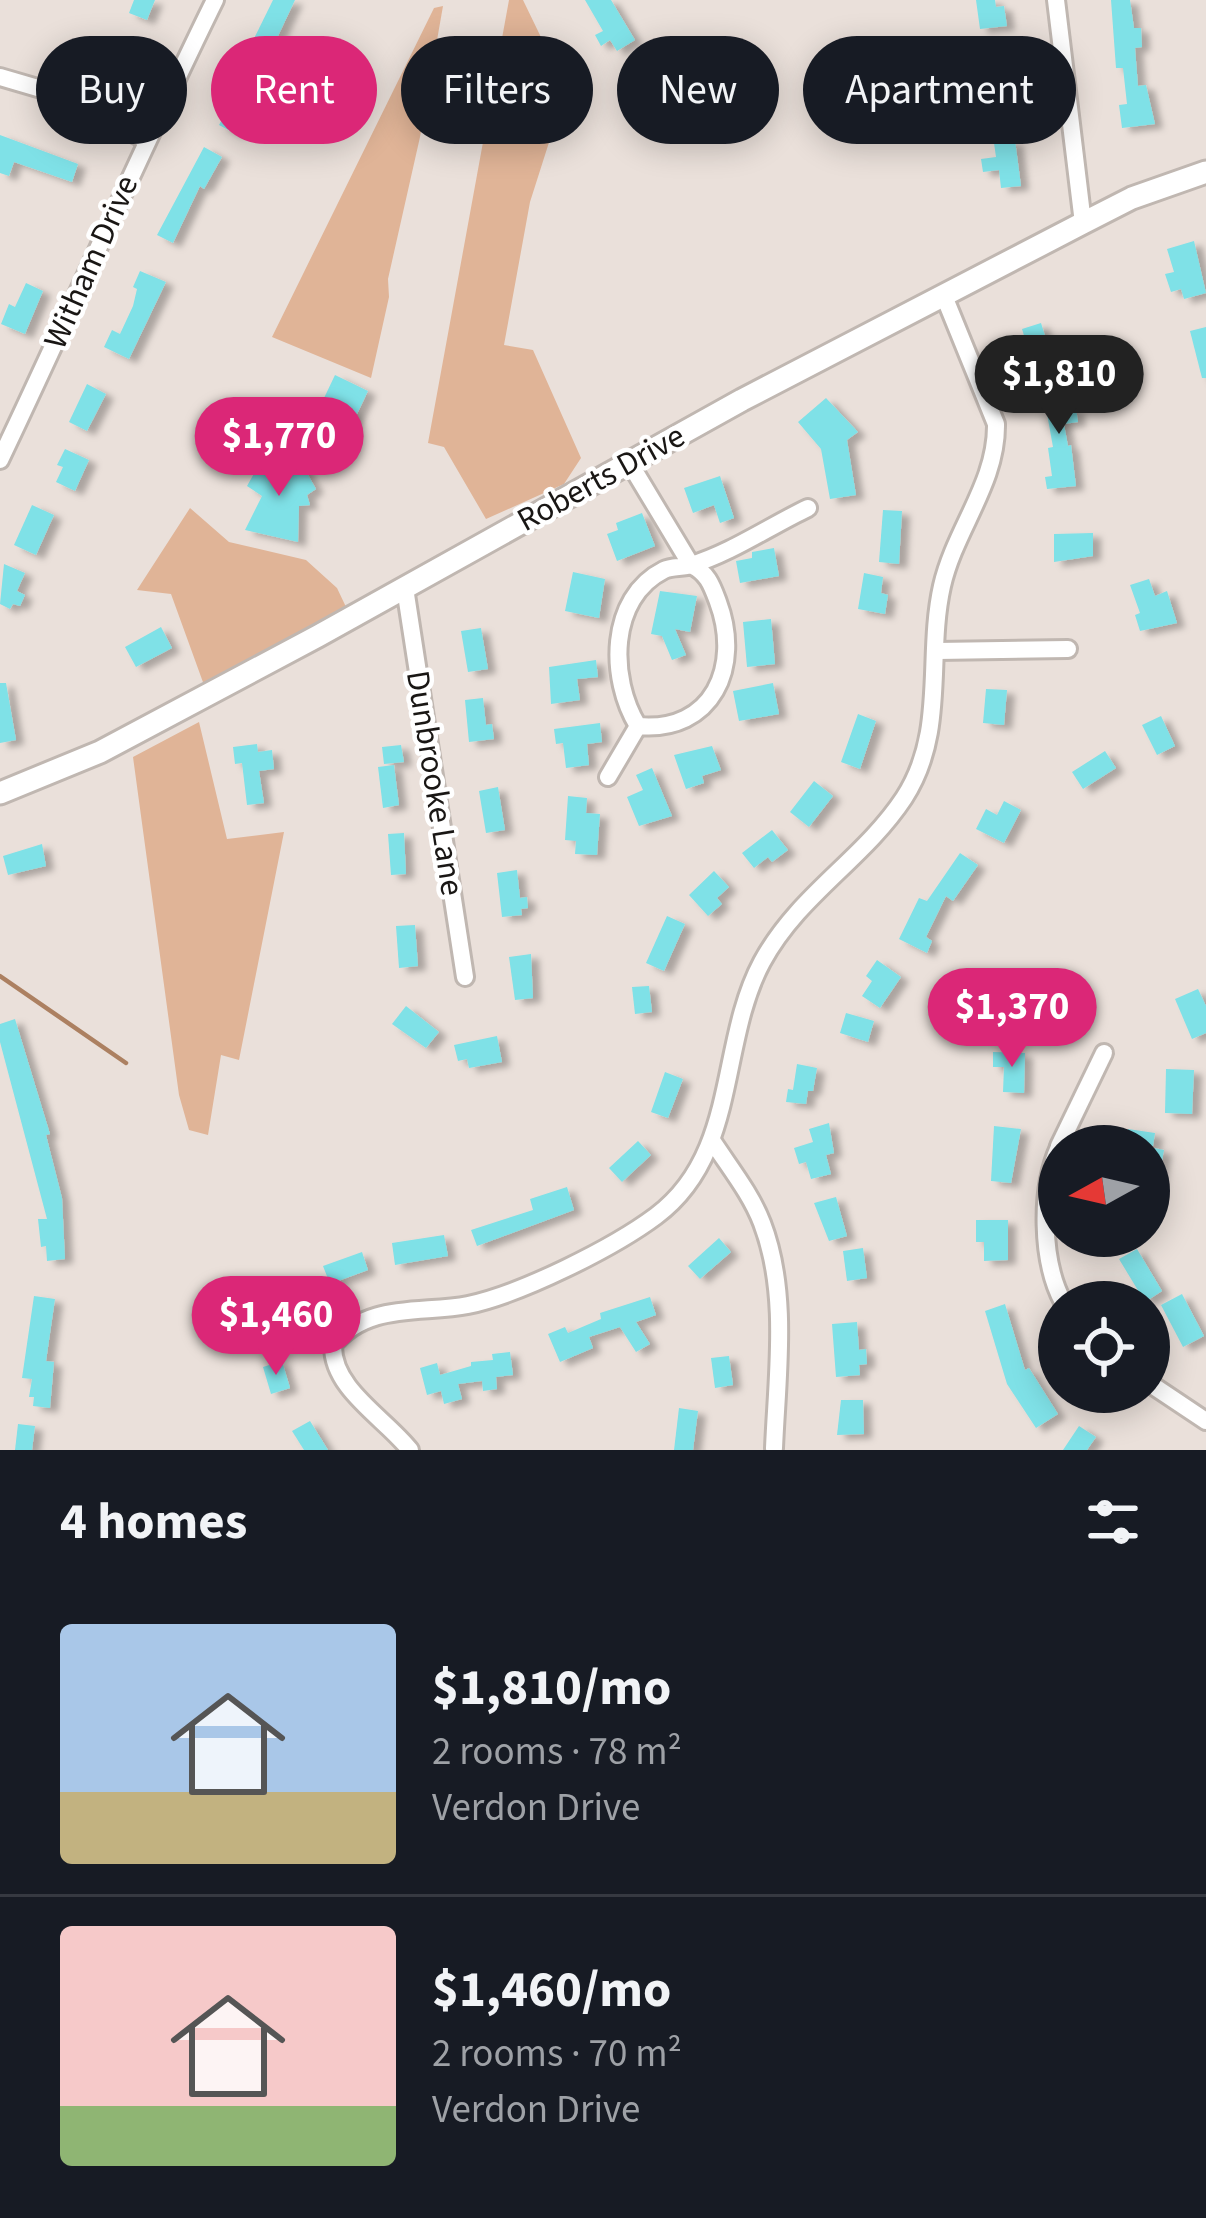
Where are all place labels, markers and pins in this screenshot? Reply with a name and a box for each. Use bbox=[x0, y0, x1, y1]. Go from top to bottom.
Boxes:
pin: $1,810 bbox=[961, 335, 1157, 437]
pin: $1,770 bbox=[181, 397, 377, 499]
pin: $1,370 bbox=[914, 968, 1110, 1070]
pin: $1,460 bbox=[178, 1276, 374, 1378]

